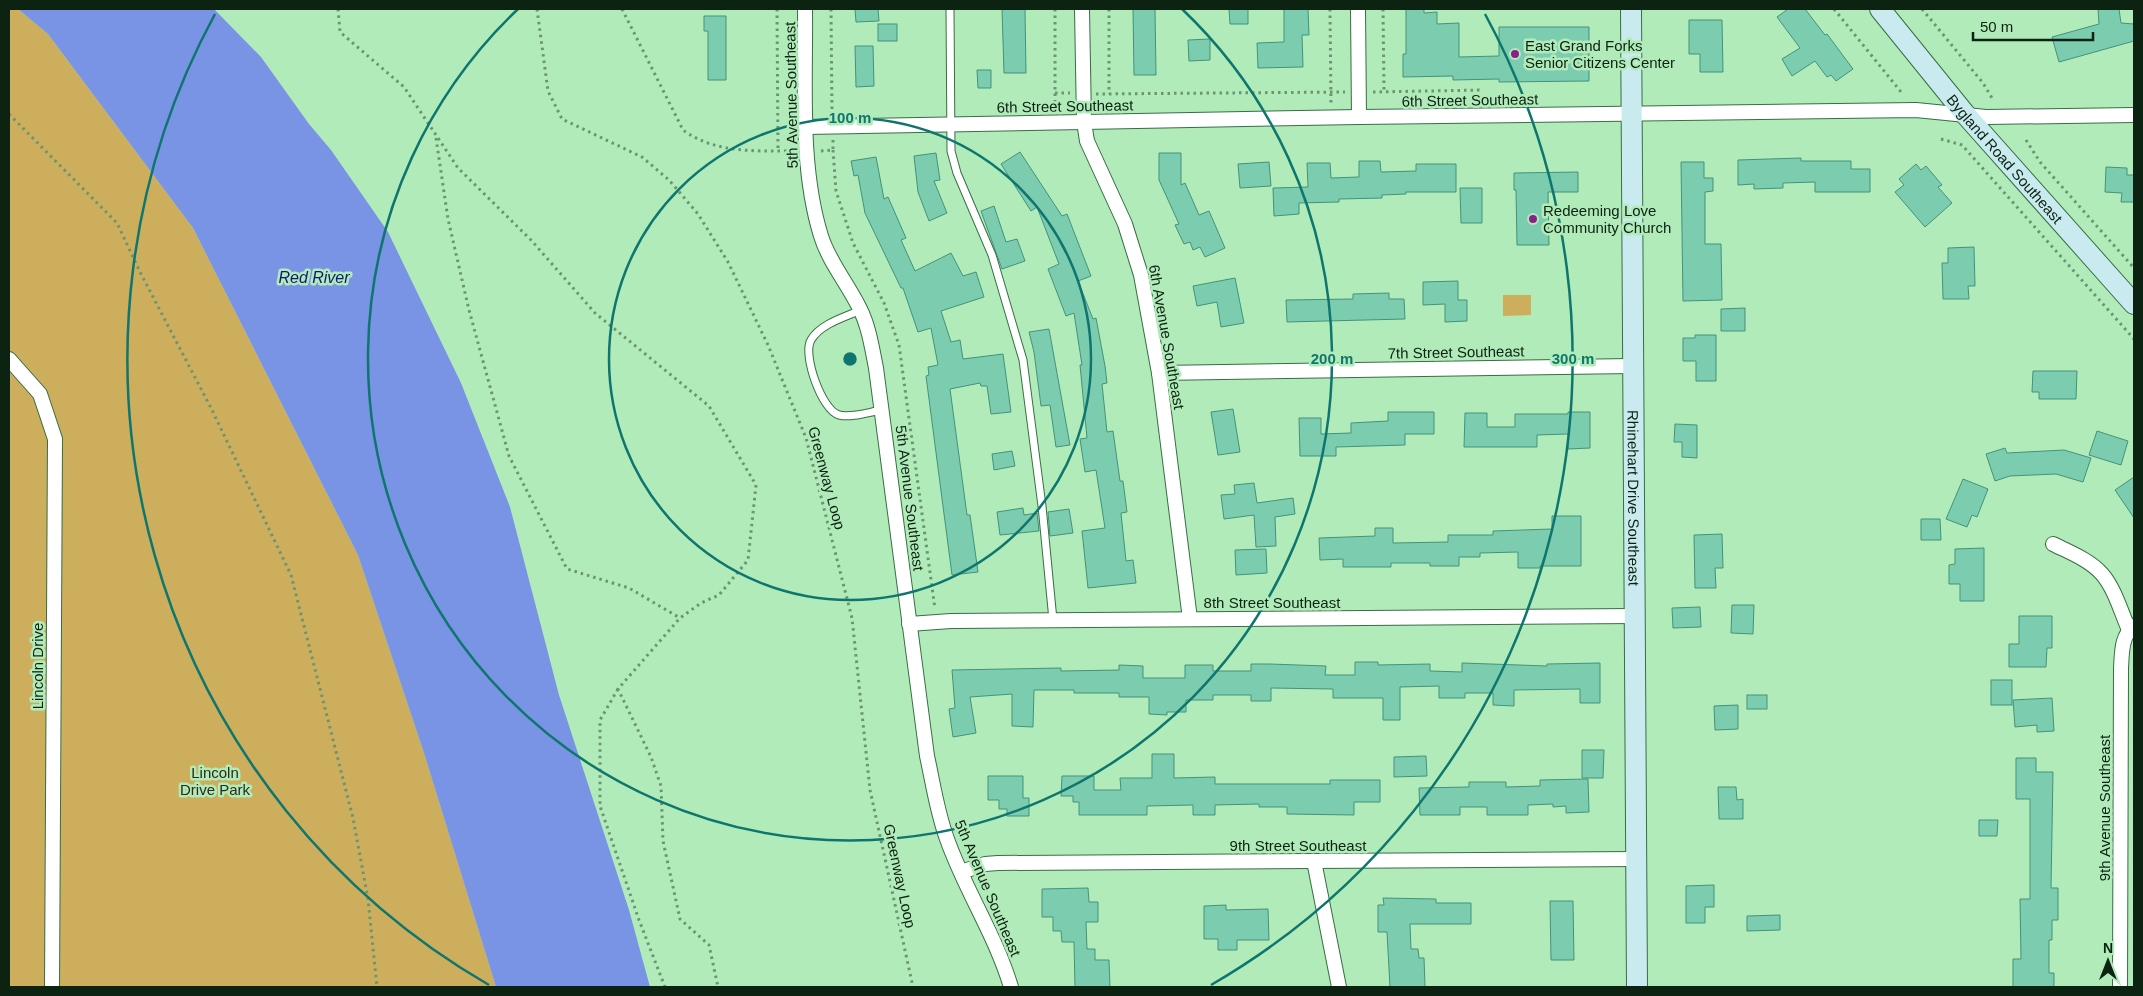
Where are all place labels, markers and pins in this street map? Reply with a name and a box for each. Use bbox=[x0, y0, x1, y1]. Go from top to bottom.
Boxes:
place label: East Grand Forks Senior Citizens Center bbox=[1525, 37, 1675, 71]
marker: East Grand Forks Senior Citizens Center bbox=[1509, 48, 1521, 60]
place label: Redeeming Love Community Church bbox=[1543, 202, 1671, 236]
marker: Redeeming Love Community Church bbox=[1527, 213, 1539, 225]
centre of rings bbox=[841, 350, 859, 368]

